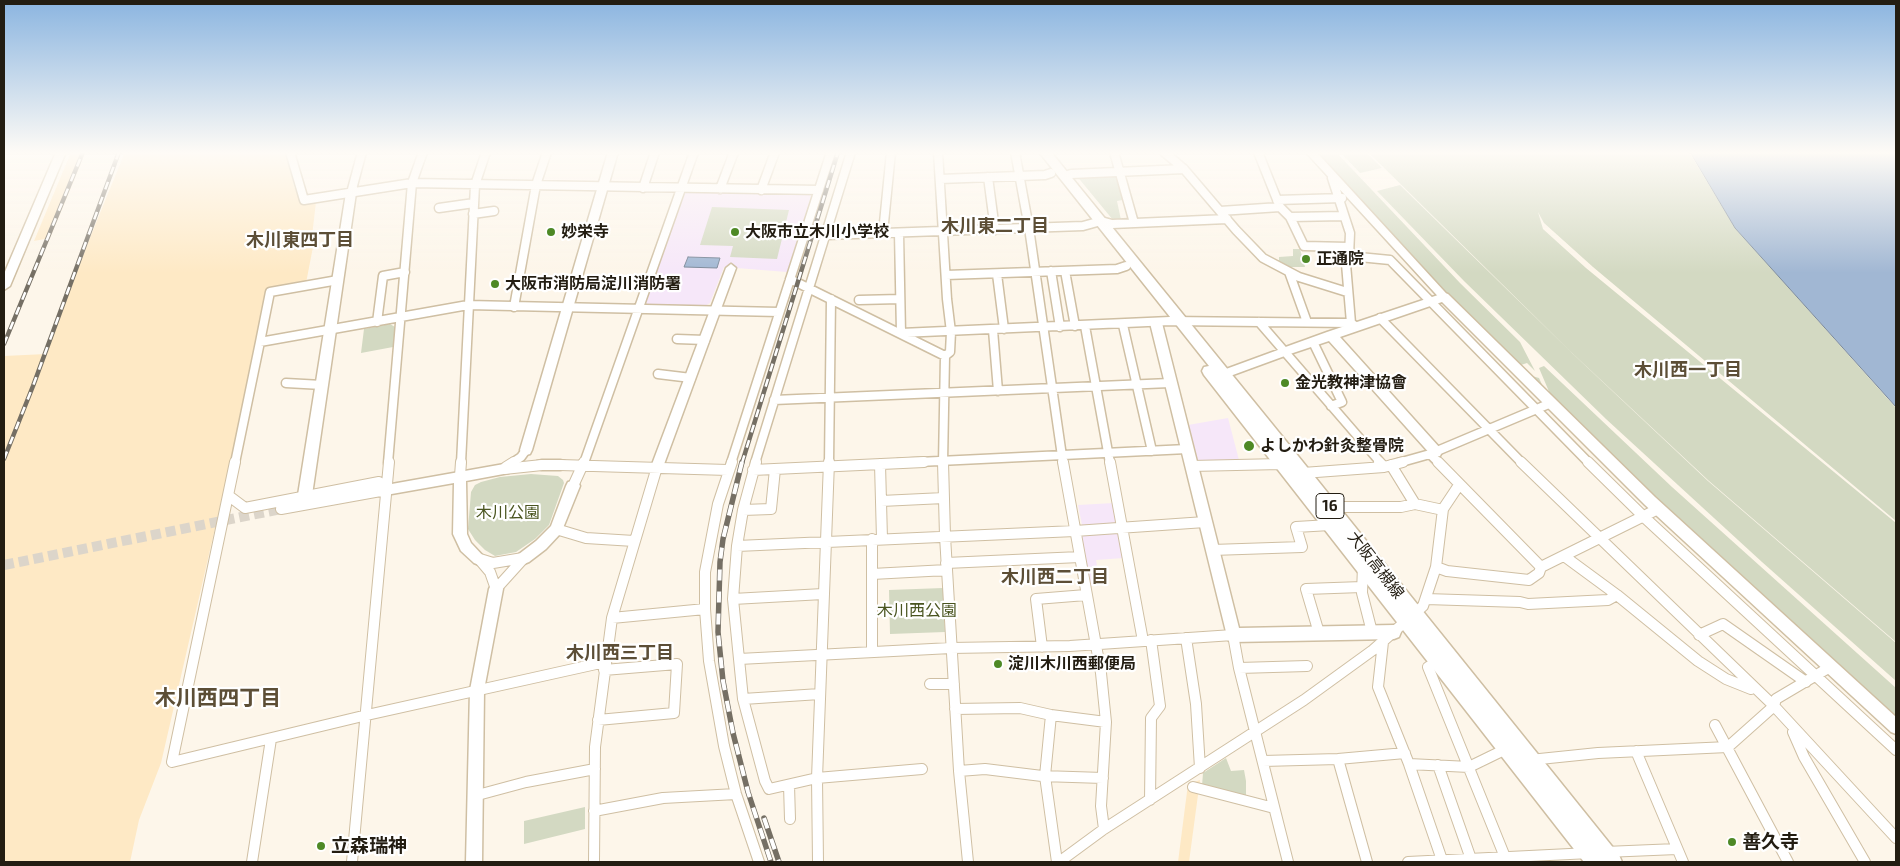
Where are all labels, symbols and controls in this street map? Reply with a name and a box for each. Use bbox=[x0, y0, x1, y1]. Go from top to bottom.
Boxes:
district label: 木川東二丁目 bbox=[941, 215, 1049, 237]
place label: 妙栄寺 bbox=[561, 222, 609, 242]
place label: 大阪市立木川小学校 bbox=[745, 222, 889, 242]
marker: 妙栄寺 bbox=[545, 226, 557, 238]
marker: 大阪市立木川小学校 bbox=[729, 226, 741, 238]
district label: 木川東四丁目 bbox=[246, 229, 354, 251]
place label: 正通院 bbox=[1316, 249, 1364, 269]
marker: 正通院 bbox=[1300, 253, 1312, 265]
place label: 大阪市消防局淀川消防署 bbox=[505, 274, 681, 294]
marker: 大阪市消防局淀川消防署 bbox=[489, 278, 501, 290]
district label: 木川西一丁目 bbox=[1634, 359, 1742, 381]
place label: 金光教神津協會 bbox=[1295, 373, 1407, 393]
marker: 金光教神津協會 bbox=[1279, 377, 1291, 389]
place label: よしかわ針灸整骨院 bbox=[1260, 436, 1404, 456]
marker: よしかわ針灸整骨院 bbox=[1242, 439, 1256, 453]
road number: 16 bbox=[1316, 494, 1344, 518]
park label: 木川公園 bbox=[476, 503, 540, 523]
street label: 大阪高槻線 bbox=[1344, 528, 1408, 602]
district label: 木川西二丁目 bbox=[1001, 566, 1109, 588]
park label: 木川西公園 bbox=[877, 601, 957, 621]
district label: 木川西三丁目 bbox=[566, 642, 674, 664]
place label: 淀川木川西郵便局 bbox=[1008, 654, 1136, 674]
marker: 淀川木川西郵便局 bbox=[992, 658, 1004, 670]
district label: 木川西四丁目 bbox=[155, 685, 281, 711]
place label: 善久寺 bbox=[1742, 831, 1799, 853]
place label: 立森瑞神 bbox=[331, 835, 407, 857]
marker: 善久寺 bbox=[1726, 836, 1738, 848]
marker: 立森瑞神 bbox=[315, 840, 327, 852]

